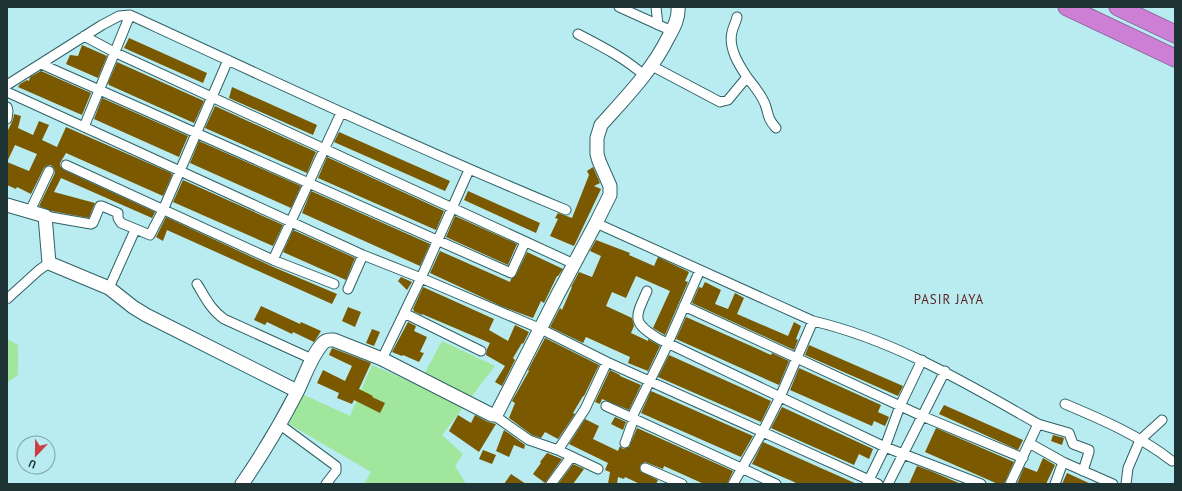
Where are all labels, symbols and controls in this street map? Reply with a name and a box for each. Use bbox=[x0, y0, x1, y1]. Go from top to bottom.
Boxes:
district label: PASIR JAYA bbox=[914, 291, 984, 308]
north arrow bbox=[16, 435, 56, 475]
text: U bbox=[26, 456, 38, 472]

